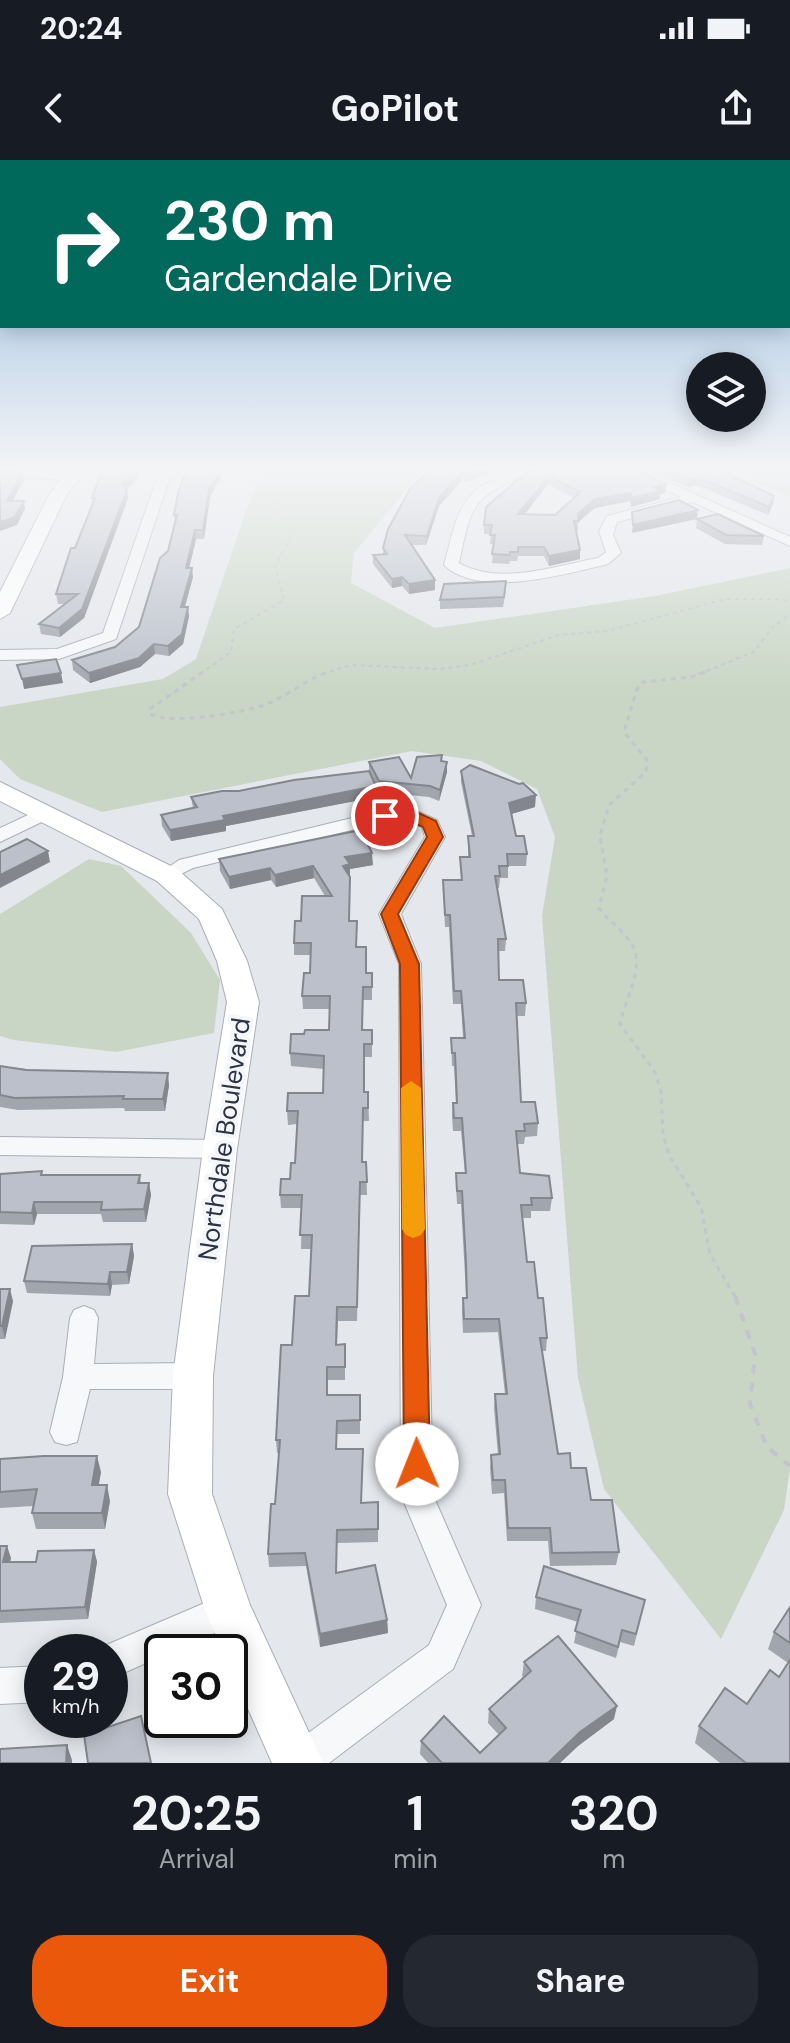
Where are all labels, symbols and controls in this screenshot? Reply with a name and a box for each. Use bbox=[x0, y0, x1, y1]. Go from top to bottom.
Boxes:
text: 20:24 bbox=[40, 9, 123, 48]
text: GoPilot bbox=[331, 85, 459, 132]
icon: back bbox=[32, 86, 76, 130]
icon: share bbox=[714, 86, 758, 130]
text: 230 m bbox=[164, 184, 335, 257]
icon: right bbox=[32, 192, 136, 296]
text: Gardendale Drive bbox=[164, 255, 453, 302]
map controls bbox=[686, 352, 766, 432]
button: layers bbox=[686, 352, 766, 432]
pin bbox=[351, 782, 419, 850]
icon: arrive bbox=[363, 794, 407, 838]
street label: Northdale Boulevard bbox=[190, 1015, 258, 1263]
position arrow bbox=[375, 1422, 459, 1506]
speed limit sign: 30 bbox=[144, 1634, 248, 1738]
text: 29 bbox=[52, 1650, 100, 1702]
text: km/h bbox=[52, 1693, 100, 1719]
text: 20:25 bbox=[131, 1782, 262, 1845]
text: 1 bbox=[407, 1782, 424, 1845]
text: 320 bbox=[569, 1782, 659, 1845]
text: Arrival bbox=[159, 1842, 234, 1876]
text: min bbox=[393, 1842, 438, 1876]
text: m bbox=[602, 1842, 625, 1876]
button: Exit bbox=[32, 1935, 387, 2027]
button: Share bbox=[403, 1935, 758, 2027]

